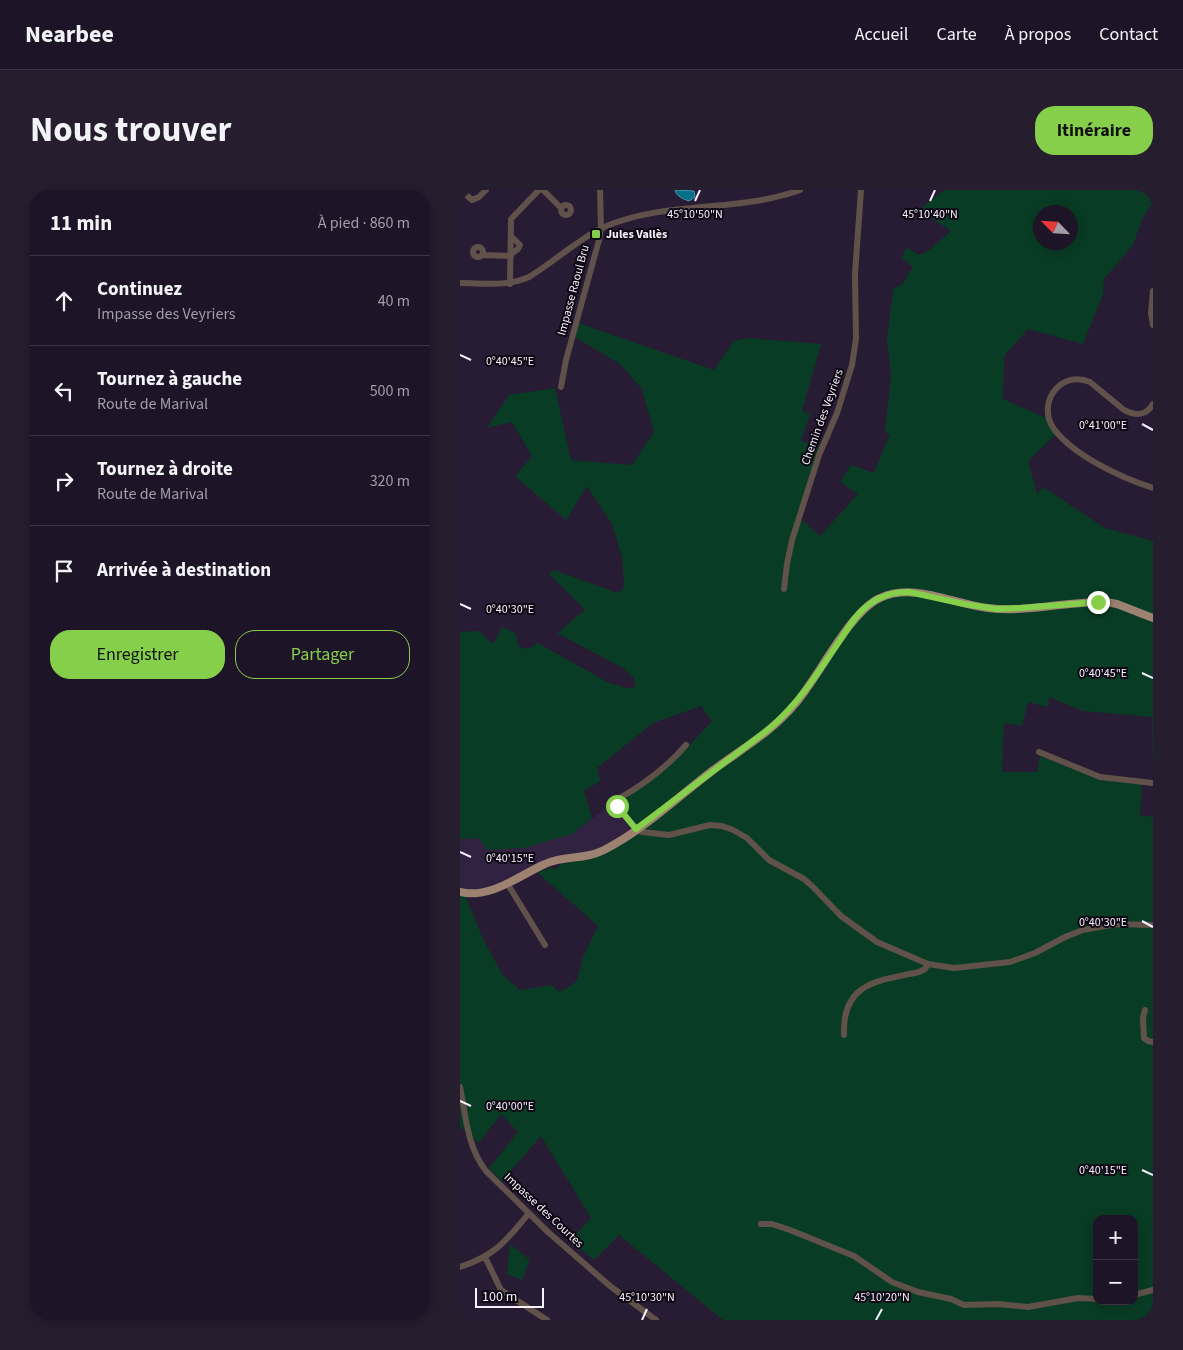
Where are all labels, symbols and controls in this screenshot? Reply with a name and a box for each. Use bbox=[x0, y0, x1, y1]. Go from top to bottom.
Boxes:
text: Nearbee bbox=[25, 17, 114, 52]
text: Accueil bbox=[855, 22, 908, 47]
text: Carte bbox=[936, 22, 977, 47]
text: À propos bbox=[1005, 22, 1071, 47]
text: Contact bbox=[1099, 22, 1158, 47]
text: Nous trouver bbox=[30, 105, 231, 155]
button: Itinéraire bbox=[1035, 106, 1153, 155]
north arrow bbox=[1033, 205, 1078, 250]
text: 45°10'50"N bbox=[667, 206, 723, 223]
text: 45°10'40"N bbox=[902, 206, 958, 223]
text: 11 min bbox=[50, 208, 112, 238]
text: À pied · 860 m bbox=[318, 212, 410, 234]
place label: Jules Vallès bbox=[606, 226, 667, 243]
marker: Jules Vallès bbox=[590, 228, 602, 240]
street label: Impasse Raoul Bru bbox=[553, 243, 594, 337]
text: Continuez bbox=[97, 276, 182, 303]
icon: ahead bbox=[50, 287, 78, 315]
text: 40 m bbox=[378, 290, 410, 312]
text: Impasse des Veyriers bbox=[97, 303, 236, 325]
text: 0°40'45"E bbox=[486, 353, 534, 370]
text: Tournez à gauche bbox=[97, 366, 242, 393]
street label: Chemin des Veyriers bbox=[797, 367, 848, 468]
icon: left bbox=[50, 377, 78, 405]
text: 500 m bbox=[370, 380, 410, 402]
text: Route de Marival bbox=[97, 393, 208, 415]
text: 0°41'00"E bbox=[1079, 417, 1127, 434]
text: Tournez à droite bbox=[97, 456, 233, 483]
icon: right bbox=[50, 467, 78, 495]
text: 320 m bbox=[370, 470, 410, 492]
text: Route de Marival bbox=[97, 483, 208, 505]
icon: arrive bbox=[50, 557, 78, 585]
text: Arrivée à destination bbox=[97, 557, 271, 584]
route end bbox=[1087, 591, 1110, 614]
text: 0°40'30"E bbox=[486, 601, 534, 618]
button: Enregistrer bbox=[50, 630, 225, 679]
button: Partager bbox=[235, 630, 410, 679]
text: 0°40'45"E bbox=[1079, 665, 1127, 682]
route start bbox=[606, 795, 629, 818]
text: 0°40'15"E bbox=[486, 850, 534, 867]
text: 0°40'30"E bbox=[1079, 914, 1127, 931]
text: 0°40'00"E bbox=[486, 1098, 534, 1115]
text: 0°40'15"E bbox=[1079, 1162, 1127, 1179]
street label: Impasse des Courtes bbox=[500, 1169, 587, 1252]
map controls bbox=[1093, 1215, 1138, 1305]
button: + bbox=[1093, 1215, 1138, 1260]
button: − bbox=[1093, 1260, 1138, 1305]
scale bar bbox=[475, 1285, 544, 1308]
text: 100 m bbox=[482, 1287, 517, 1307]
text: 45°10'30"N bbox=[619, 1289, 675, 1306]
text: 45°10'20"N bbox=[854, 1289, 910, 1306]

